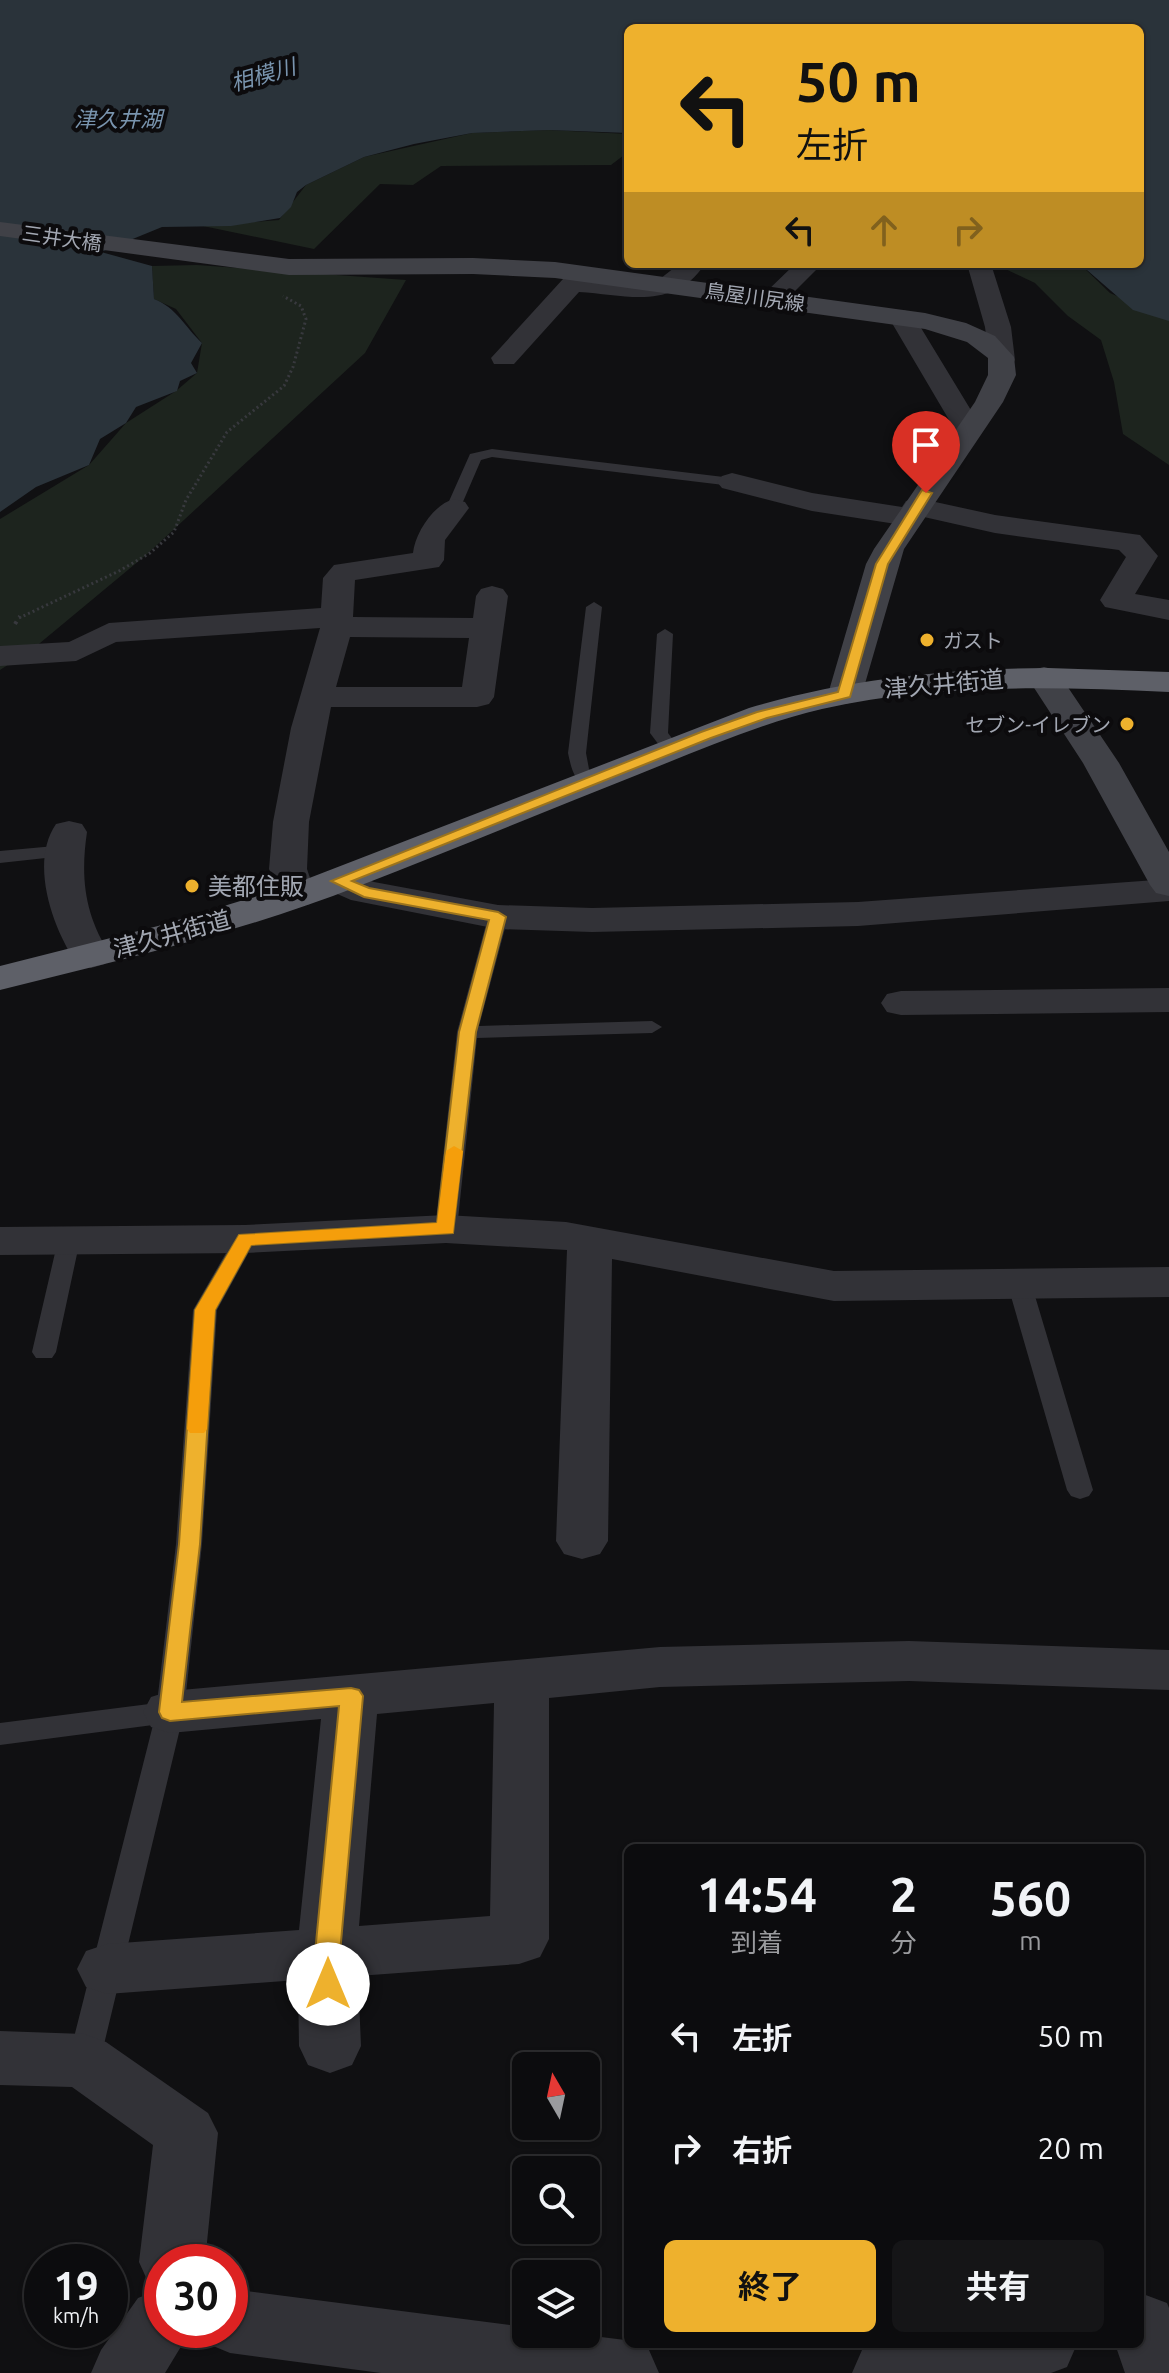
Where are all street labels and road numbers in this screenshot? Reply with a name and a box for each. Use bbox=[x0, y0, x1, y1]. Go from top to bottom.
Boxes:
street label: 三井大橋 bbox=[21, 221, 103, 255]
street label: 鳥屋川尻線 bbox=[704, 279, 806, 315]
street label: 津久井街道 bbox=[883, 665, 1005, 703]
street label: 津久井街道 bbox=[111, 905, 233, 963]

